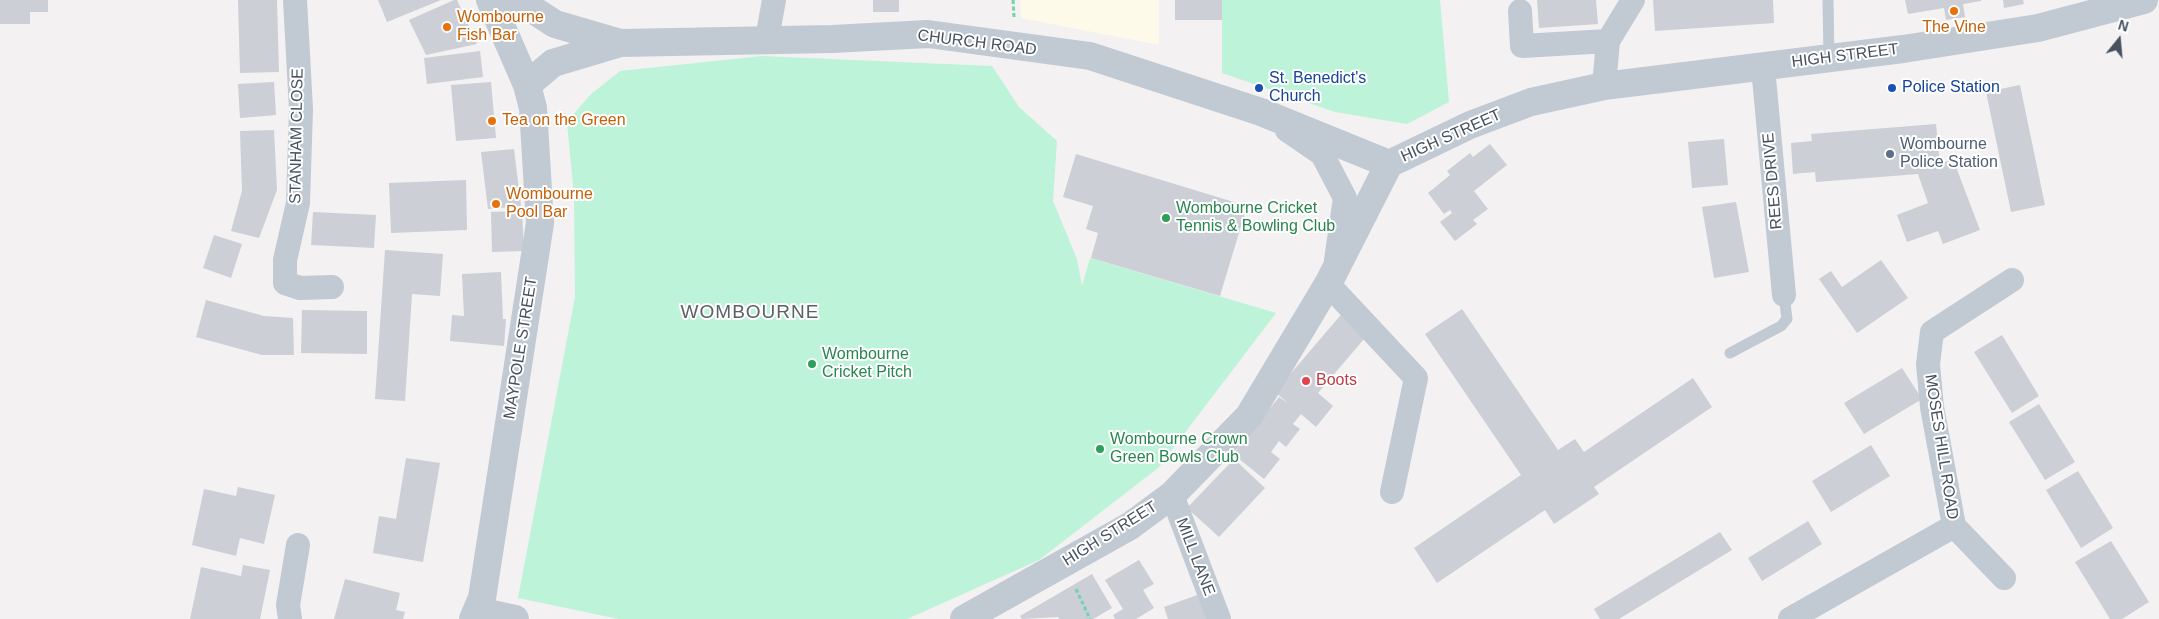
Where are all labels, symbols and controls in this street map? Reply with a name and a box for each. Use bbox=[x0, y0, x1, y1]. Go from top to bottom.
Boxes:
marker: The Vine bbox=[1948, 5, 1960, 17]
place label: Wombourne Fish Bar bbox=[457, 8, 544, 46]
north arrow bbox=[2094, 15, 2144, 65]
text: N bbox=[2116, 17, 2131, 35]
place label: The Vine bbox=[1922, 18, 1986, 38]
marker: Wombourne Fish Bar bbox=[441, 21, 453, 33]
street label: CHURCH ROAD bbox=[916, 26, 1038, 60]
street label: HIGH STREET bbox=[1790, 40, 1900, 72]
street label: STANHAM CLOSE bbox=[286, 68, 308, 204]
place label: St. Benedict's Church bbox=[1269, 69, 1366, 107]
place label: Police Station bbox=[1902, 78, 2000, 98]
marker: St. Benedict's Church bbox=[1253, 82, 1265, 94]
marker: Police Station bbox=[1886, 82, 1898, 94]
street label: HIGH STREET bbox=[1398, 105, 1504, 167]
place label: Tea on the Green bbox=[502, 111, 626, 131]
marker: Tea on the Green bbox=[486, 115, 498, 127]
street label: REES DRIVE bbox=[1759, 132, 1787, 230]
place label: Wombourne Police Station bbox=[1900, 135, 1998, 173]
marker: Wombourne Police Station bbox=[1884, 148, 1896, 160]
place label: Wombourne Pool Bar bbox=[506, 185, 593, 223]
marker: Wombourne Pool Bar bbox=[490, 198, 502, 210]
place label: Wombourne Cricket Tennis & Bowling Club bbox=[1176, 199, 1335, 237]
marker: Wombourne Cricket Tennis & Bowling Club bbox=[1160, 212, 1172, 224]
street label: MAYPOLE STREET bbox=[500, 276, 542, 420]
district label: WOMBOURNE bbox=[679, 302, 821, 324]
place label: Wombourne Cricket Pitch bbox=[822, 345, 912, 383]
marker: Wombourne Cricket Pitch bbox=[806, 358, 818, 370]
place label: Boots bbox=[1316, 371, 1357, 391]
street label: MOSES HILL ROAD bbox=[1920, 373, 1962, 521]
marker: Boots bbox=[1300, 375, 1312, 387]
place label: Wombourne Crown Green Bowls Club bbox=[1110, 430, 1248, 468]
marker: Wombourne Crown Green Bowls Club bbox=[1094, 443, 1106, 455]
street label: HIGH STREET bbox=[1059, 497, 1161, 571]
street label: MILL LANE bbox=[1171, 515, 1219, 599]

